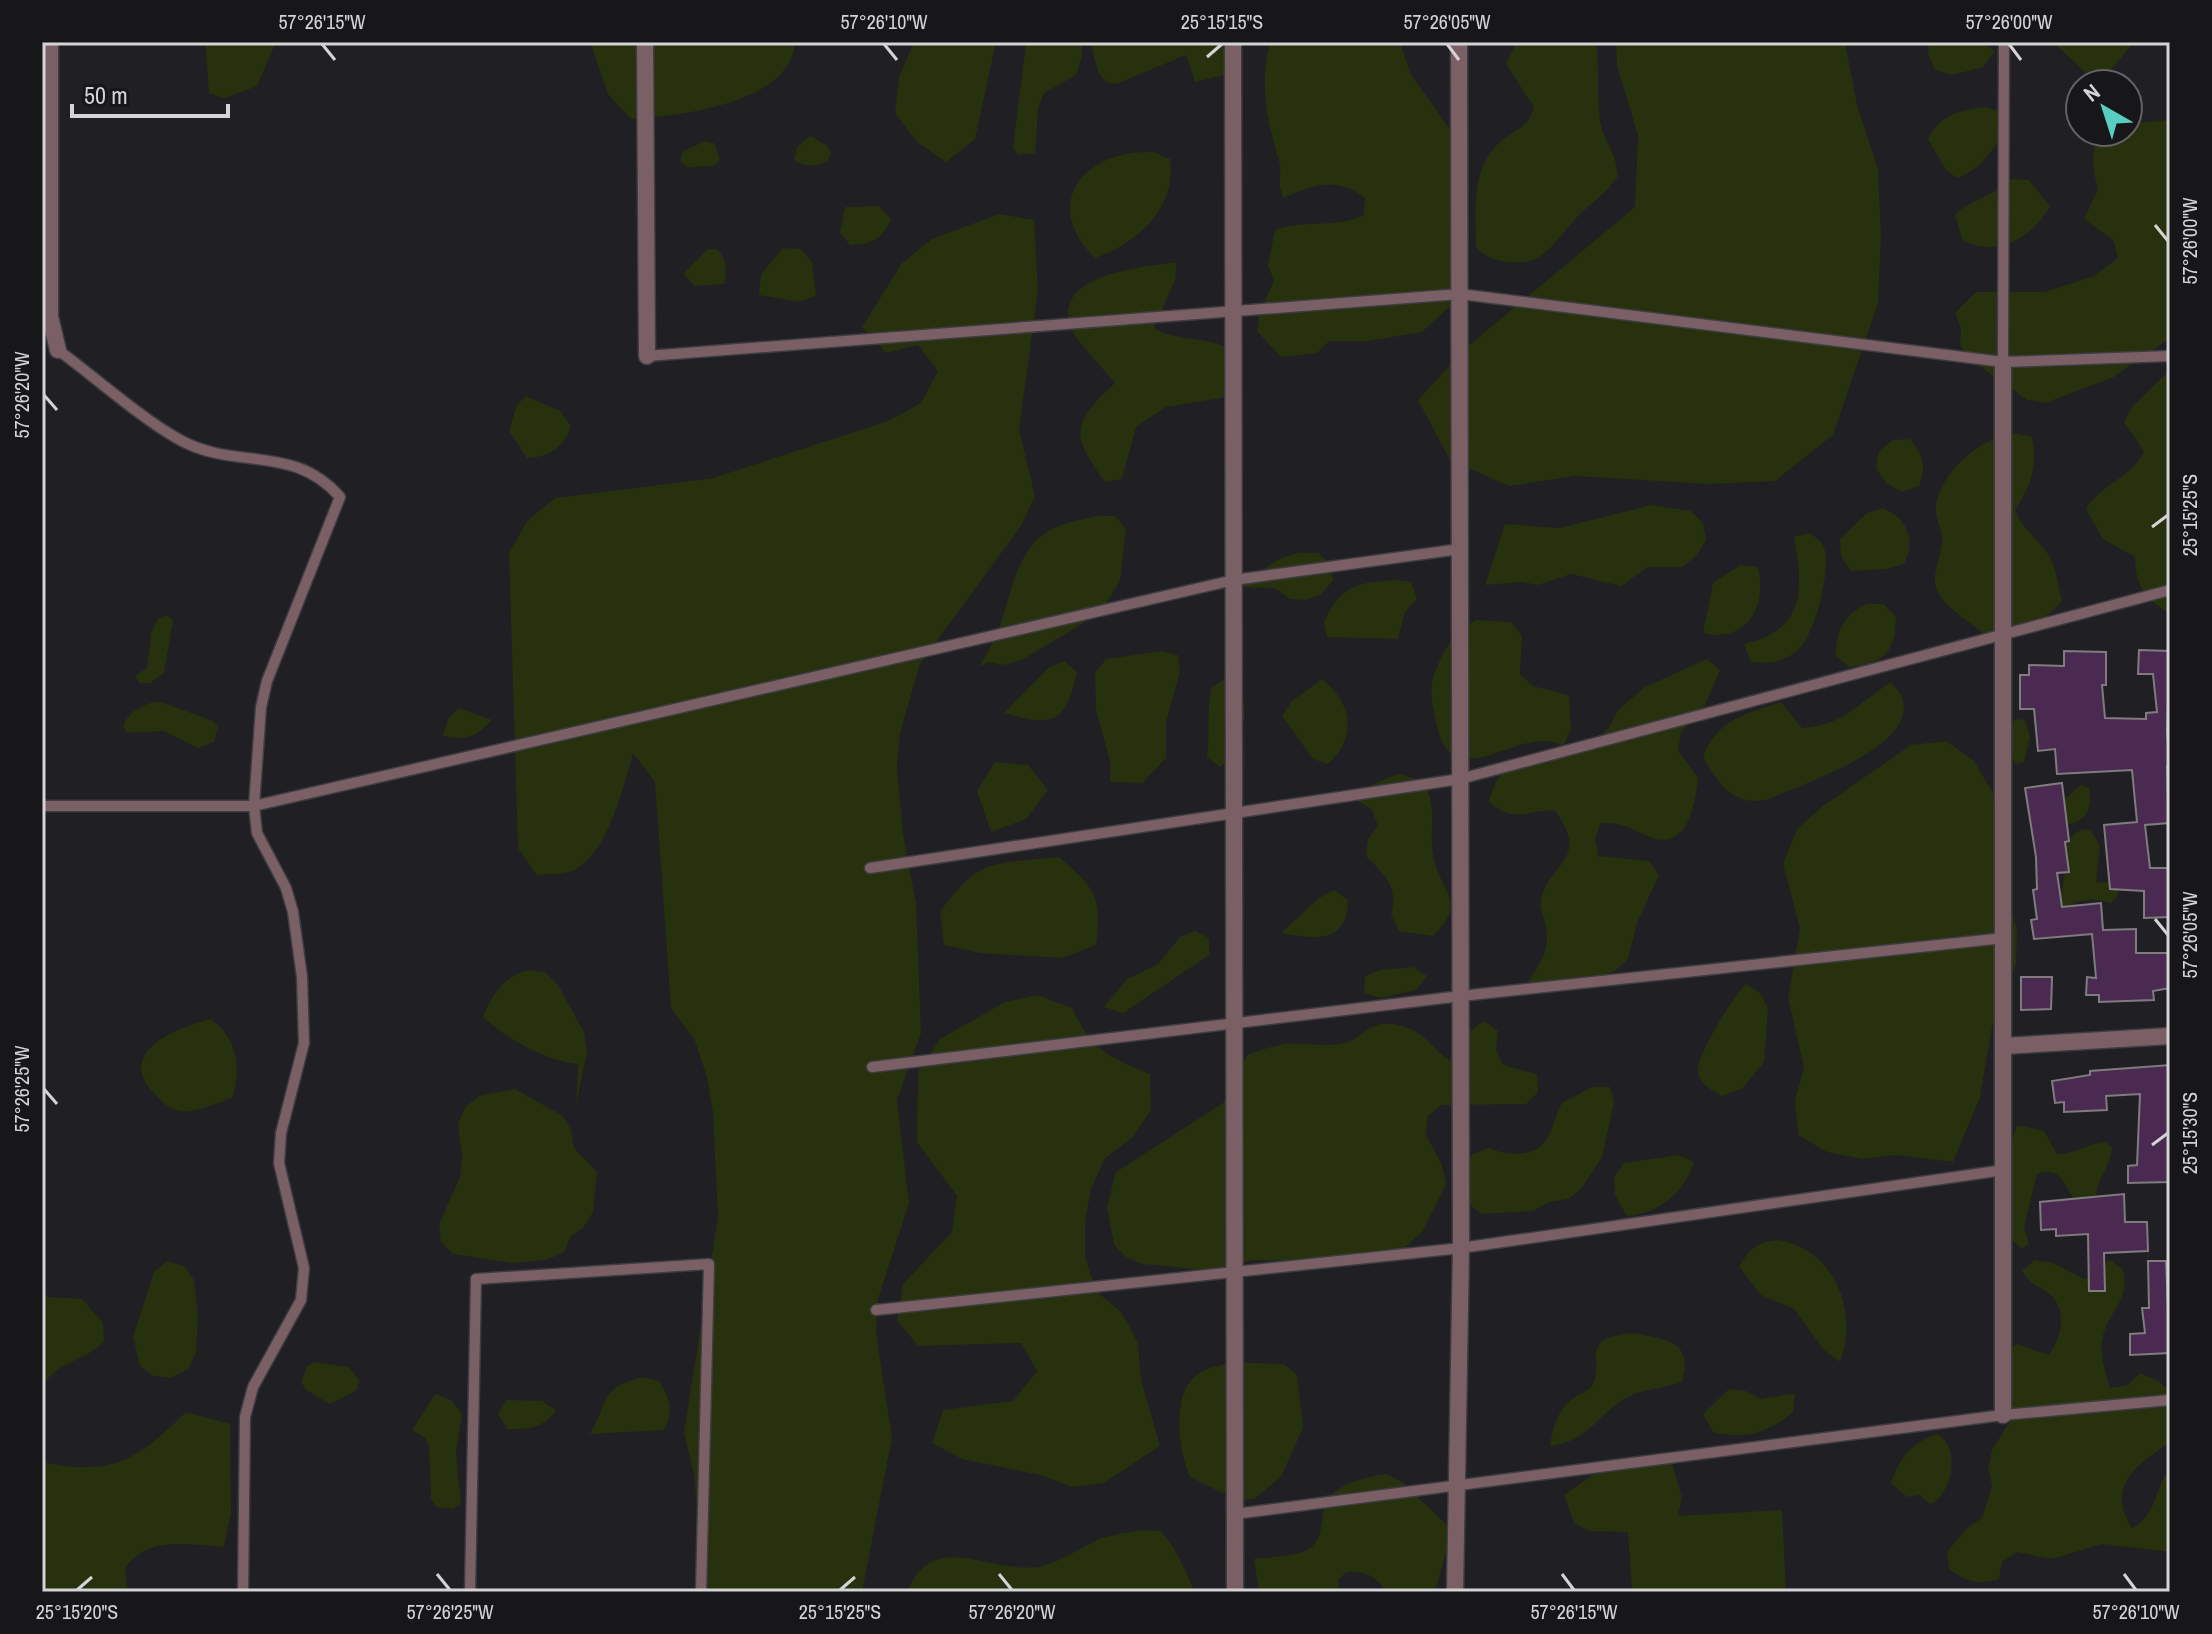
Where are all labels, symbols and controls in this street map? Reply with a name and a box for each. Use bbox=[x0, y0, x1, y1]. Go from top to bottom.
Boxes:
text: 57°26'15"W bbox=[278, 8, 366, 35]
text: 57°26'10"W bbox=[840, 8, 928, 35]
text: 25°15'15"S bbox=[1181, 8, 1263, 35]
text: 57°26'05"W bbox=[1403, 8, 1491, 35]
text: 57°26'00"W bbox=[1965, 8, 2053, 35]
scale bar bbox=[72, 68, 228, 118]
north arrow bbox=[2064, 68, 2144, 148]
text: N bbox=[2077, 77, 2106, 108]
text: 50 m bbox=[84, 79, 128, 111]
text: 57°26'00"W bbox=[2176, 197, 2203, 285]
text: 57°26'20"W bbox=[8, 351, 35, 439]
text: 25°15'25"S bbox=[2176, 474, 2203, 556]
text: 57°26'05"W bbox=[2176, 891, 2203, 979]
text: 57°26'25"W bbox=[8, 1045, 35, 1133]
text: 25°15'30"S bbox=[2176, 1092, 2203, 1174]
text: 25°15'20"S bbox=[36, 1598, 118, 1625]
text: 57°26'25"W bbox=[406, 1598, 494, 1625]
text: 25°15'25"S bbox=[799, 1598, 881, 1625]
text: 57°26'20"W bbox=[968, 1598, 1056, 1625]
text: 57°26'15"W bbox=[1530, 1598, 1618, 1625]
text: 57°26'10"W bbox=[2092, 1598, 2180, 1625]

